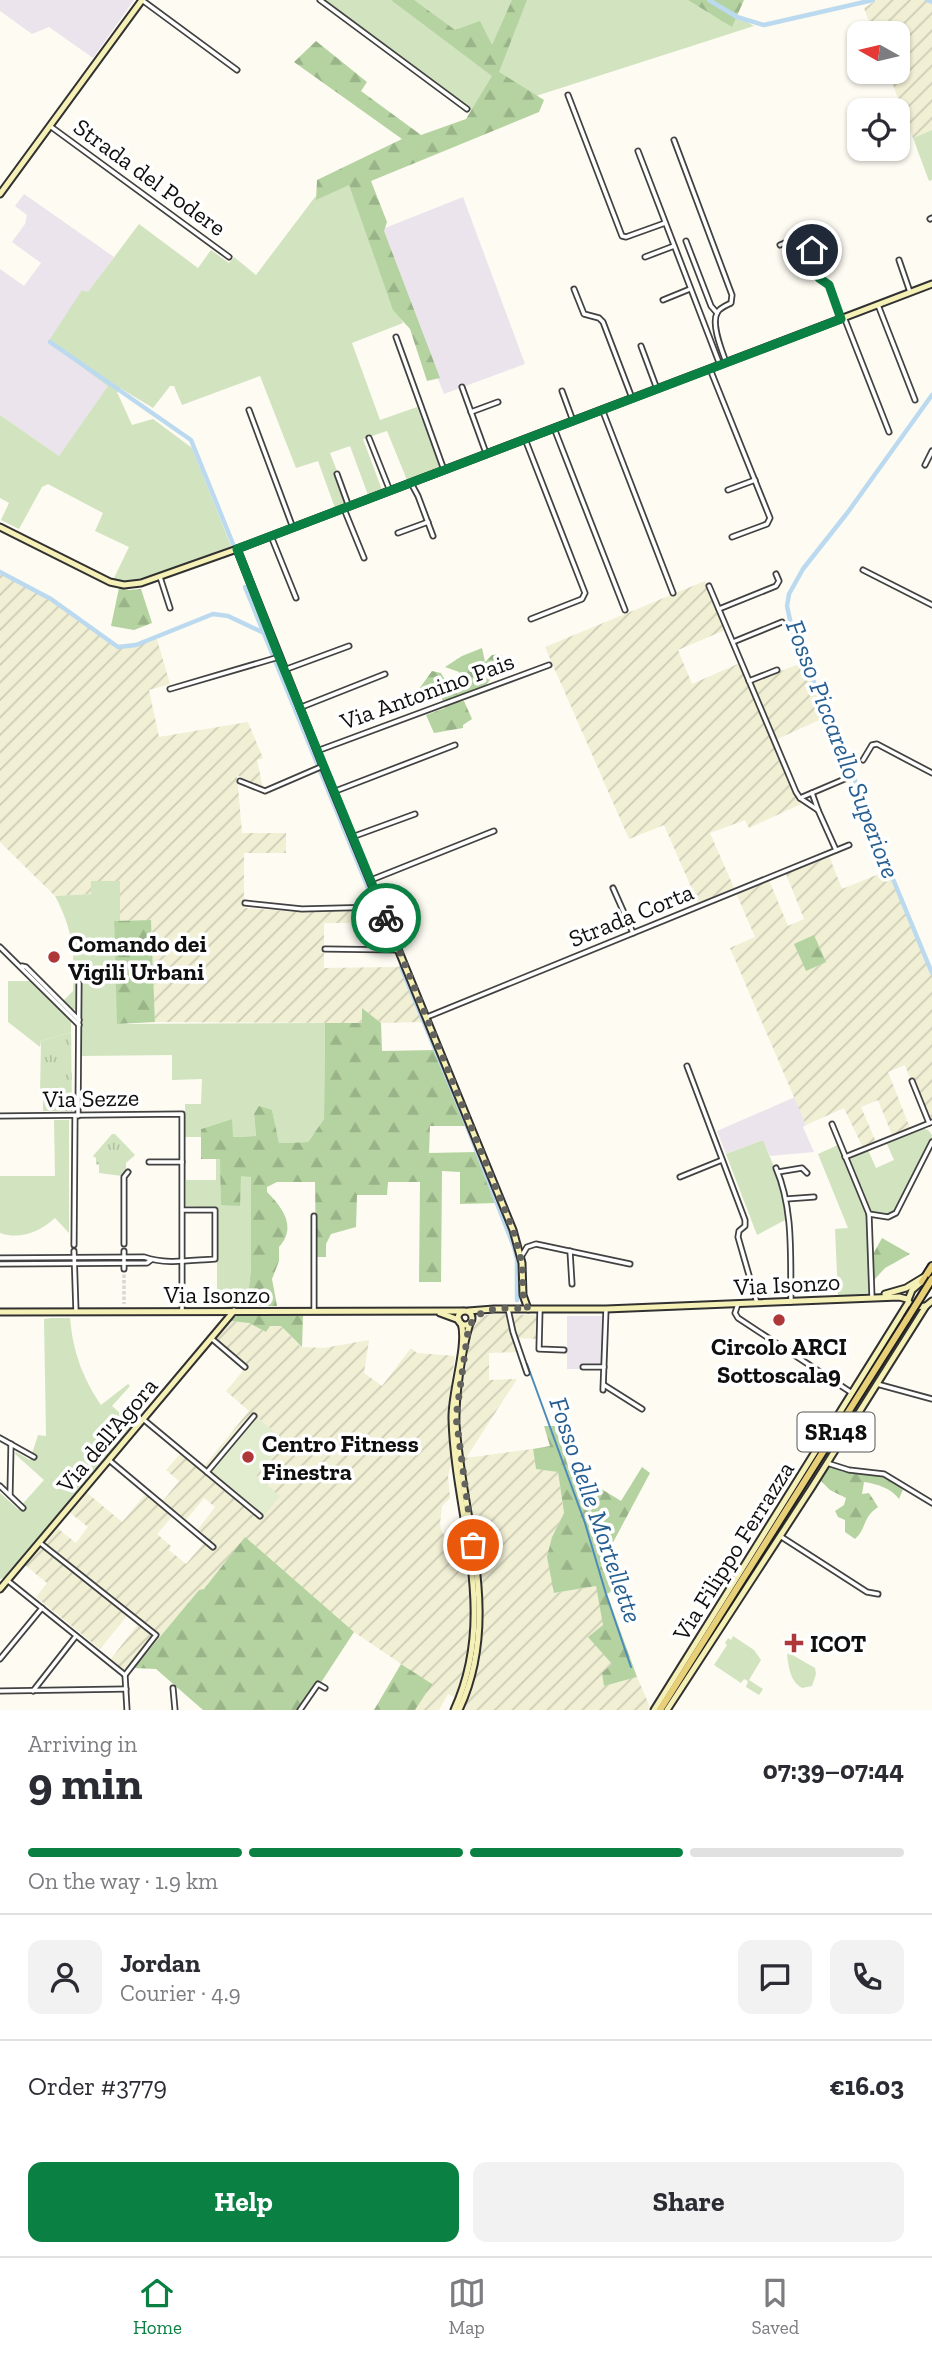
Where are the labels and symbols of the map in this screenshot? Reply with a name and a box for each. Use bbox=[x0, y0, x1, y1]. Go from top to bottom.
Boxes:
north arrow bbox=[847, 21, 910, 84]
street label: Strada del Podere bbox=[68, 112, 232, 242]
pin bbox=[782, 220, 842, 280]
water label: Fosso Piccarello Superiore bbox=[779, 615, 907, 883]
street label: Via Antonino Pais bbox=[335, 646, 518, 736]
street label: Strada Corta bbox=[564, 877, 698, 953]
courier bbox=[351, 883, 421, 953]
place label: Comando dei Vigili Urbani bbox=[68, 929, 207, 986]
marker: Comando dei Vigili Urbani bbox=[46, 949, 62, 965]
street label: Via Sezze bbox=[42, 1083, 139, 1113]
street label: Via Isonzo bbox=[732, 1267, 841, 1301]
street label: Via Isonzo bbox=[163, 1280, 270, 1309]
marker: Circolo ARCI Sottoscala9 bbox=[771, 1312, 787, 1328]
place label: Circolo ARCI Sottoscala9 bbox=[711, 1332, 847, 1389]
street label: Via dell'Agora bbox=[50, 1371, 164, 1499]
water label: Fosso delle Mortellette bbox=[542, 1393, 650, 1627]
road number: SR148 bbox=[798, 1413, 874, 1452]
place label: Centro Fitness Finestra bbox=[262, 1429, 419, 1486]
marker: Centro Fitness Finestra bbox=[240, 1449, 256, 1465]
street label: Via Filippo Ferrazza bbox=[666, 1456, 800, 1647]
pin bbox=[443, 1515, 503, 1575]
place label: ICOT bbox=[810, 1629, 867, 1658]
marker: ICOT bbox=[784, 1633, 804, 1653]

